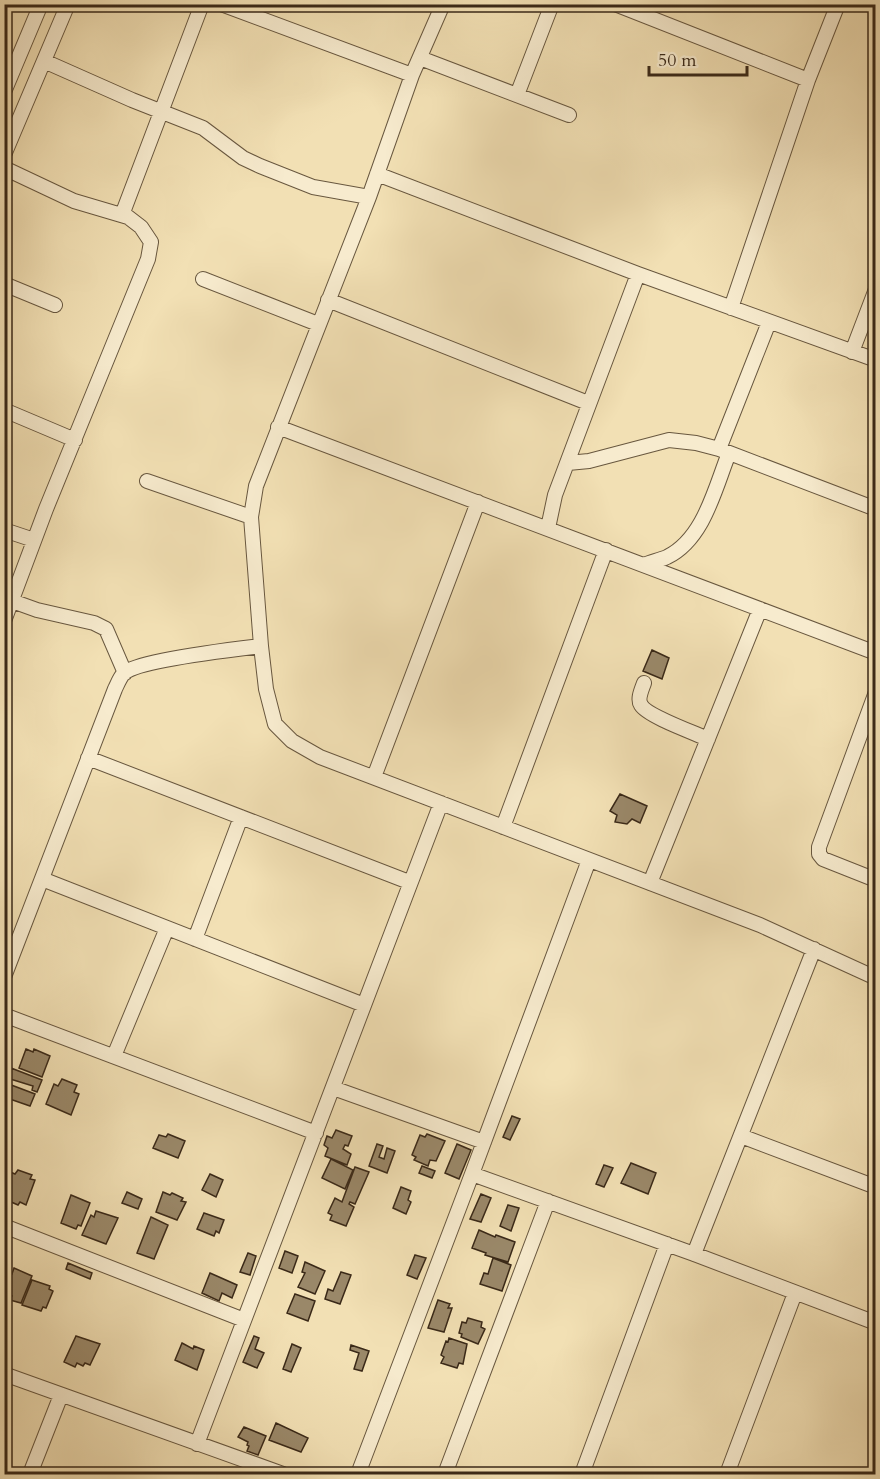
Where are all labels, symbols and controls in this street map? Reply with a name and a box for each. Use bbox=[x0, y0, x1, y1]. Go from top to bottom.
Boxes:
scale bar bbox=[649, 39, 746, 77]
text: 50 m bbox=[658, 48, 697, 73]

